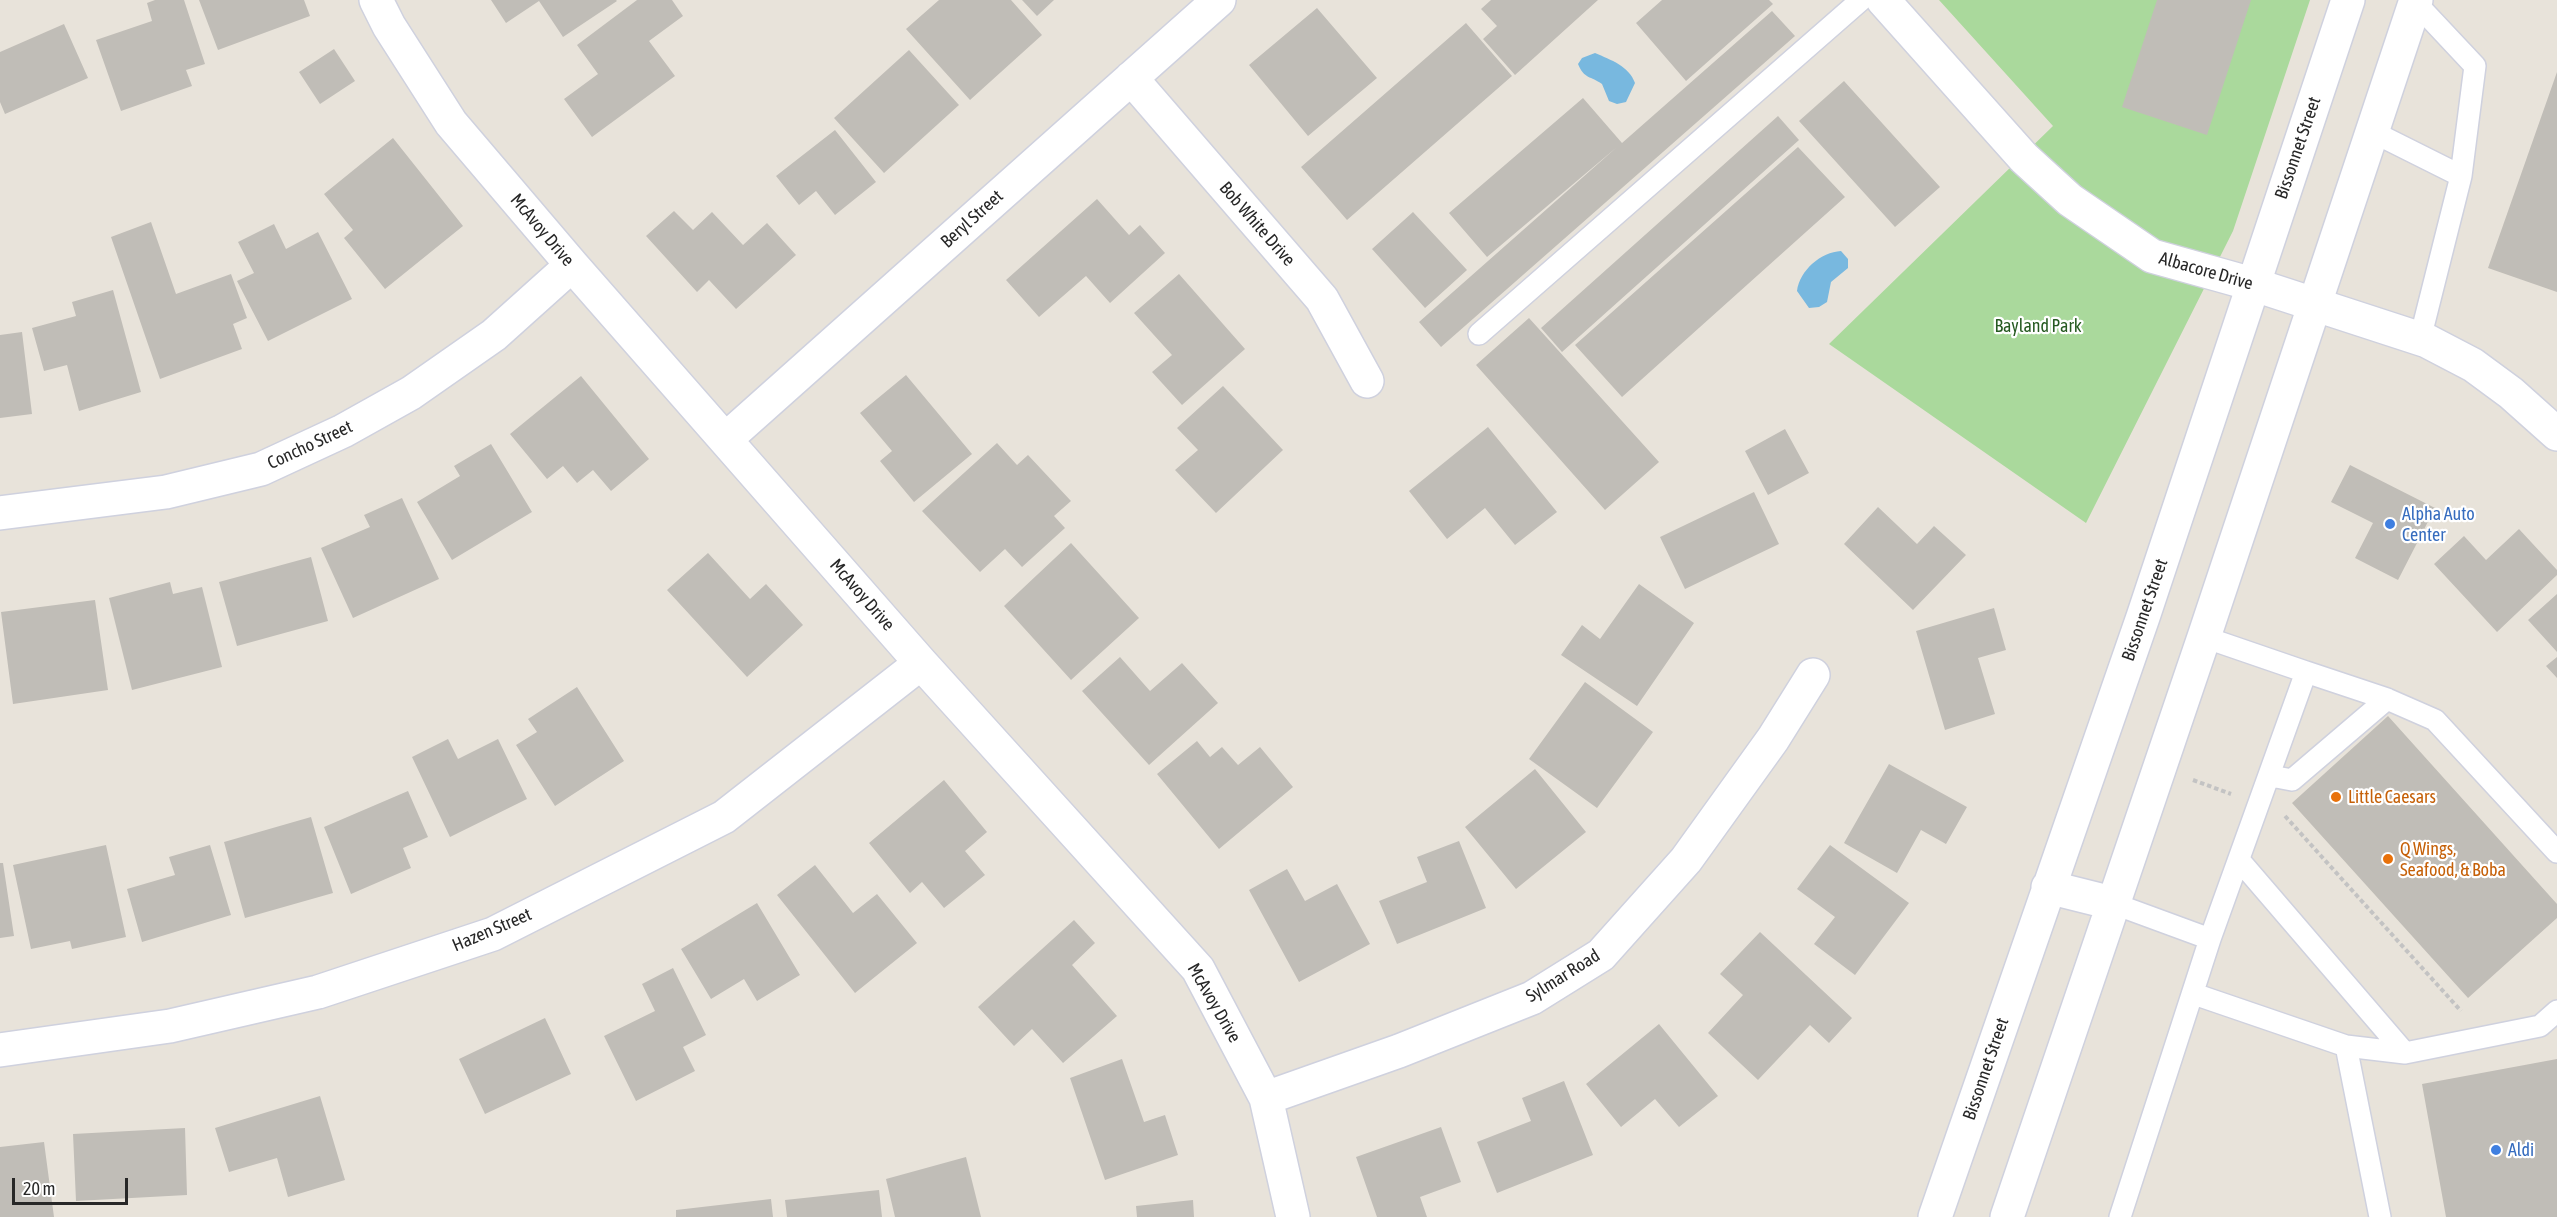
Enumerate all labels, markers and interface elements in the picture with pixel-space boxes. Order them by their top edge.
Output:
street label: Bissonnet Street [2270,94,2326,202]
street label: Bob White Drive [1215,177,1299,271]
street label: Beryl Street [936,185,1008,253]
street label: McAvoy Drive [505,189,579,271]
street label: Albacore Drive [2157,247,2255,295]
park label: Bayland Park [1994,315,2082,337]
street label: Concho Street [264,416,356,474]
place label: Alpha Auto Center [2402,503,2475,546]
marker: Alpha Auto Center [2383,517,2397,531]
street label: McAvoy Drive [825,555,899,635]
street label: Bissonnet Street [2117,556,2173,664]
place label: Little Caesars [2348,786,2436,808]
marker: Little Caesars [2329,790,2343,804]
place label: Q Wings, Seafood, & Boba [2400,838,2506,880]
marker: Q Wings, Seafood, & Boba [2381,852,2395,866]
street label: Hazen Street [449,904,535,956]
street label: Sylmar Road [1522,945,1604,1007]
street label: McAvoy Drive [1183,960,1245,1046]
street label: Bissonnet Street [1958,1015,2014,1123]
place label: Aldi [2508,1139,2534,1161]
marker: Aldi [2489,1143,2503,1157]
scale bar [15,1166,130,1204]
text: 20 m [23,1178,55,1199]

